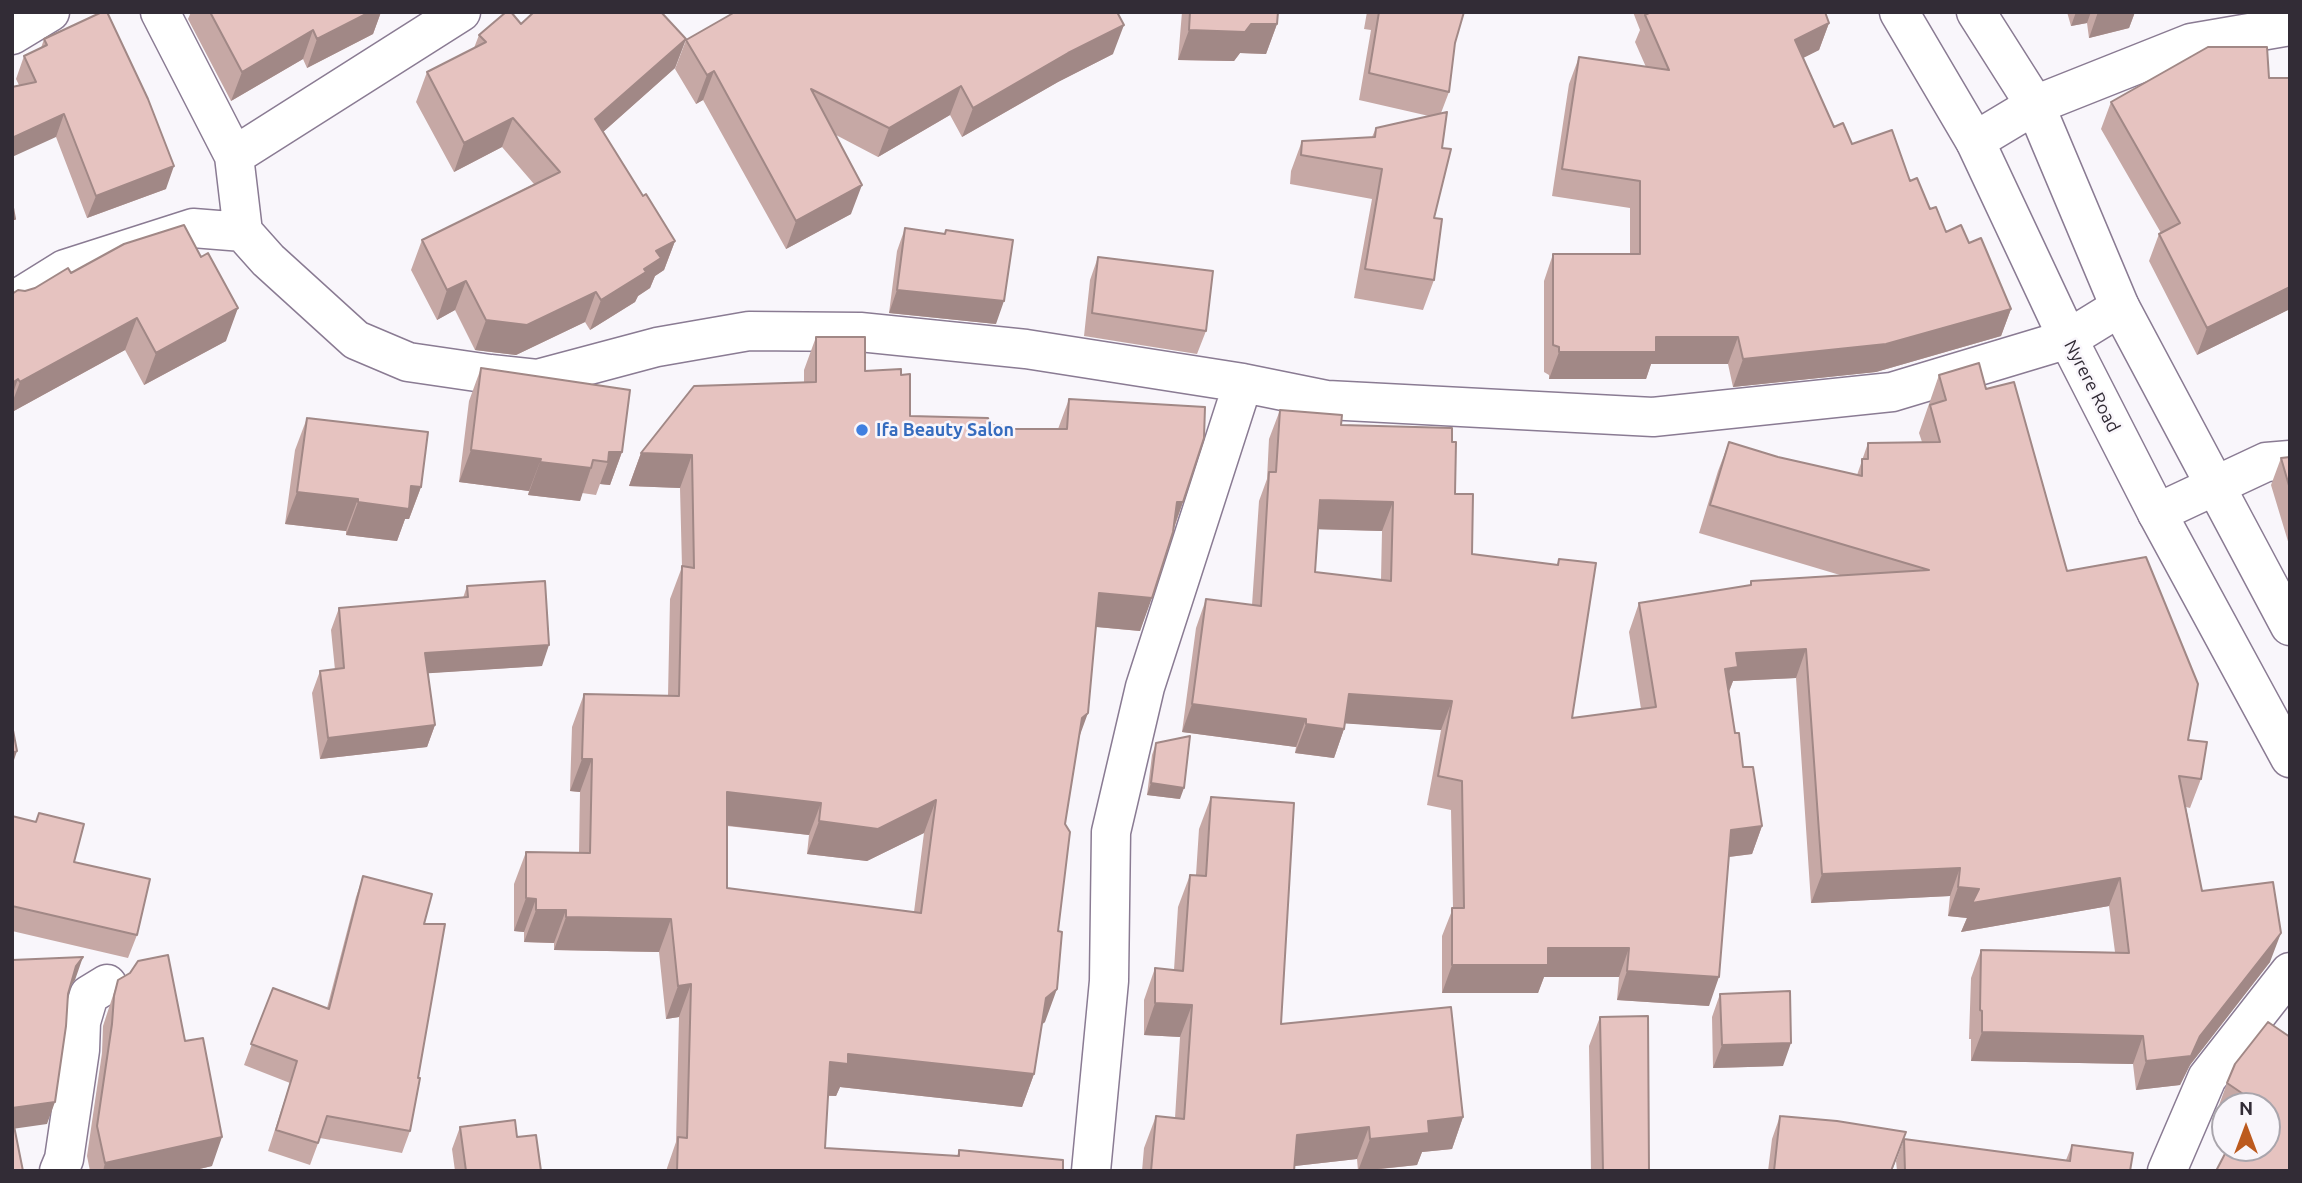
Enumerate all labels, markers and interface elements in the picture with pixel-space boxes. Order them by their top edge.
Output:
street label: Nyrere Road [2060,336,2124,436]
place label: Ifa Beauty Salon [876,419,1014,441]
marker: Ifa Beauty Salon [854,422,870,438]
north arrow [2211,1092,2281,1162]
text: N [2239,1097,2253,1119]

